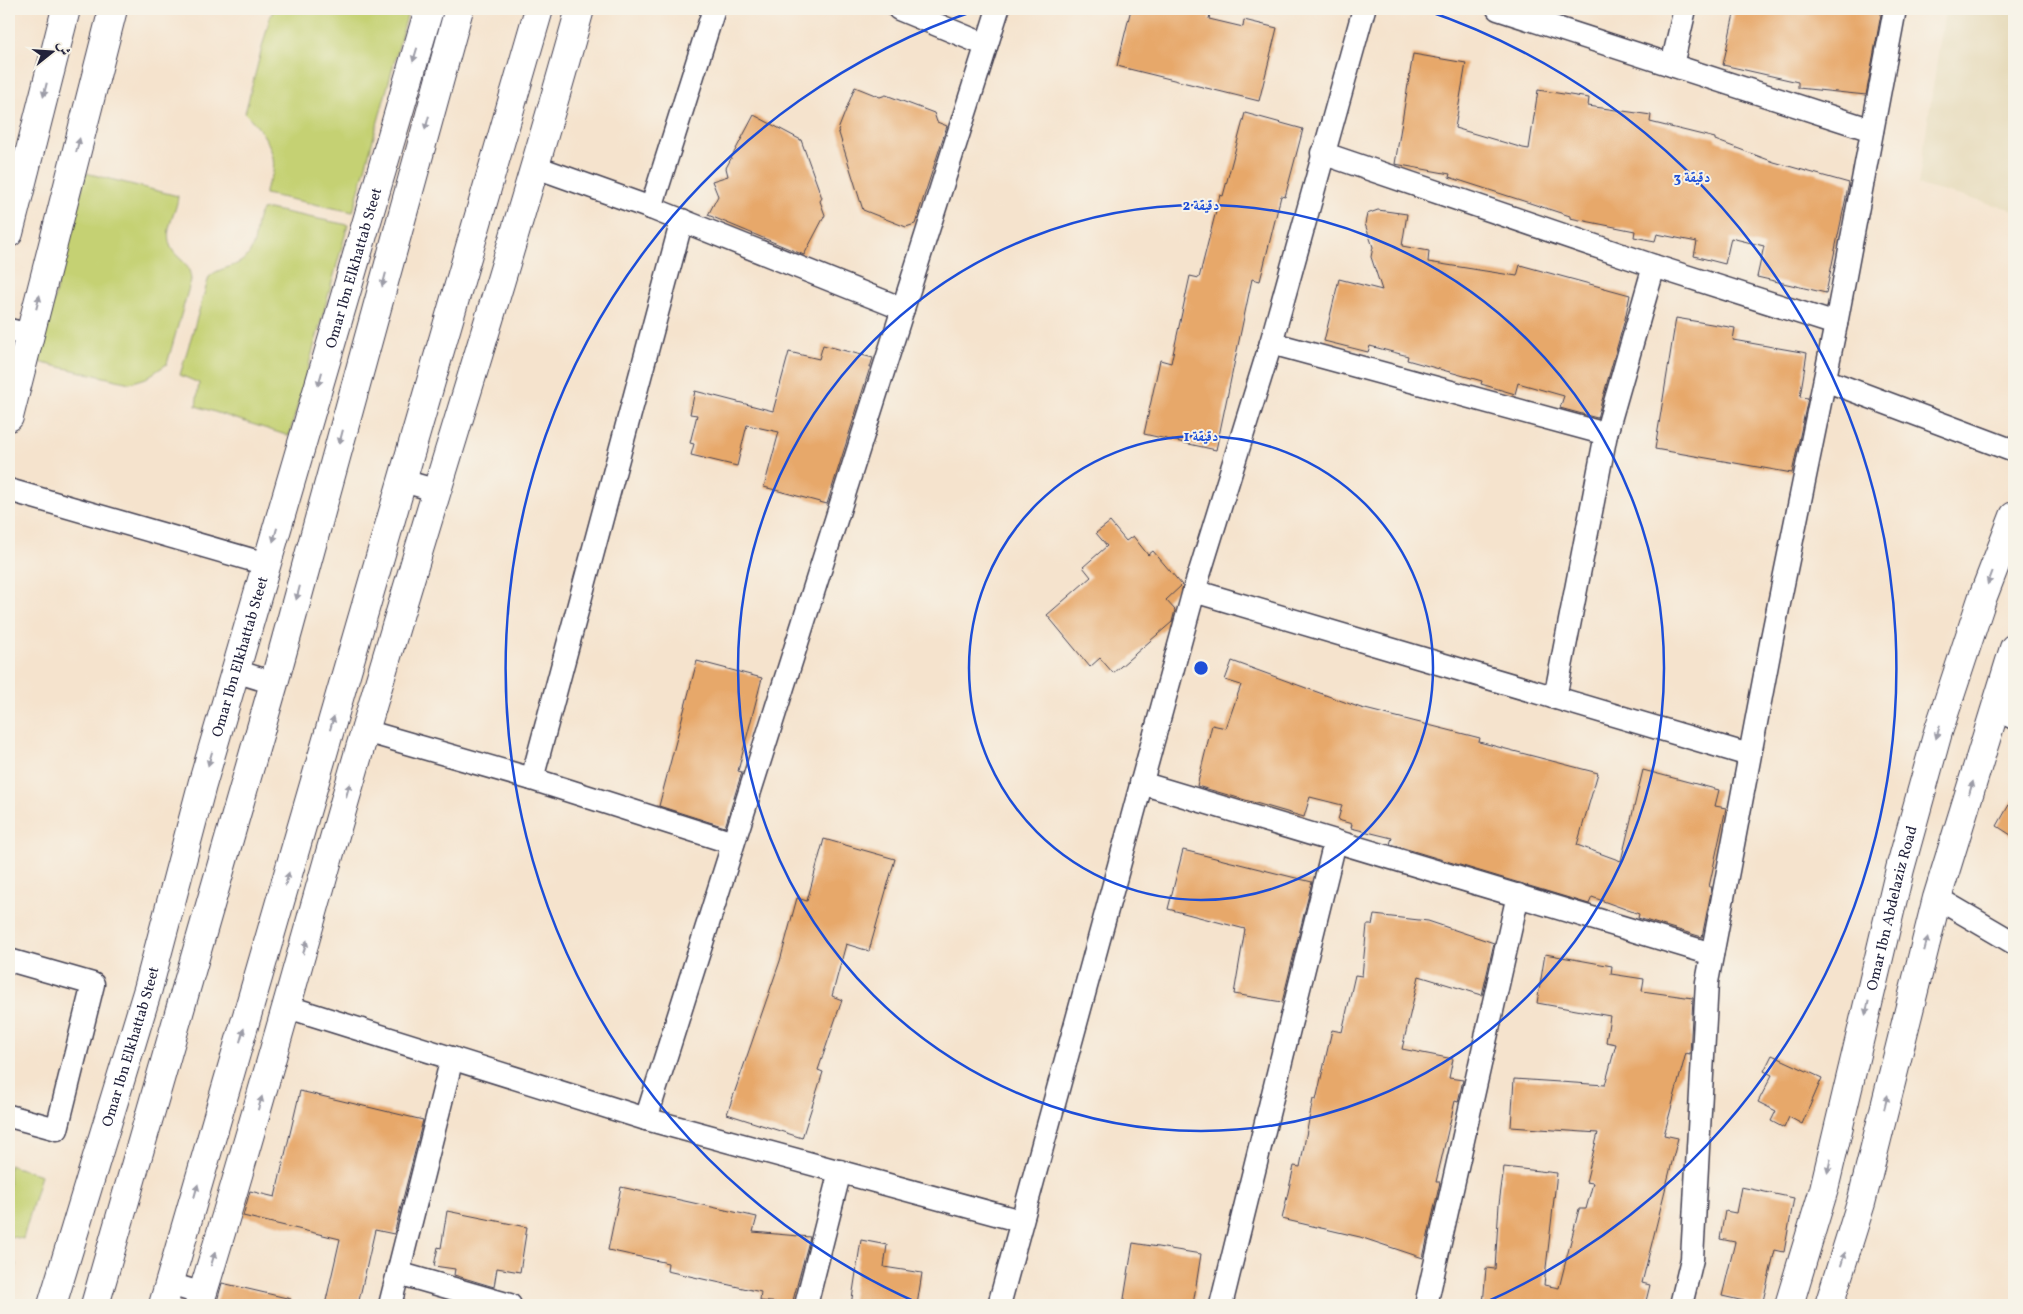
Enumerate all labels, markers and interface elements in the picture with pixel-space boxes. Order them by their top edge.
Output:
north arrow [28,28,78,78]
text: ش [52,39,74,58]
one-way arrow [410,48,418,63]
one-way arrow [41,82,49,97]
one-way arrow [423,116,431,131]
one-way arrow [74,137,82,152]
text: 3 دقيقة [1674,168,1710,189]
street label: Omar Ibn Elkhattab Steet [321,186,388,351]
text: 2 دقيقة [1182,196,1220,217]
one-way arrow [380,273,388,288]
one-way arrow [34,295,42,310]
one-way arrow [316,372,324,387]
text: 1 دقيقة [1183,427,1219,448]
one-way arrow [337,429,345,444]
one-way arrow [270,528,278,543]
one-way arrow [1986,571,1994,585]
street label: Omar Ibn Elkhattab Steet [208,574,274,740]
one-way arrow [294,586,302,601]
centre of rings [1192,659,1210,677]
one-way arrow [329,716,337,731]
one-way arrow [1934,724,1942,739]
one-way arrow [205,751,213,766]
one-way arrow [1967,781,1975,796]
one-way arrow [345,783,353,798]
street label: Omar Ibn Abdelaziz Road [1862,824,1923,993]
one-way arrow [283,872,291,887]
one-way arrow [1922,937,1930,952]
one-way arrow [301,939,309,954]
street label: Omar Ibn Elkhattab Steet [98,964,165,1130]
one-way arrow [1863,1000,1871,1015]
one-way arrow [238,1028,246,1043]
one-way arrow [1882,1094,1890,1109]
one-way arrow [256,1095,264,1110]
one-way arrow [1825,1158,1833,1173]
one-way arrow [193,1184,201,1199]
one-way arrow [210,1251,218,1266]
one-way arrow [1840,1251,1848,1266]

